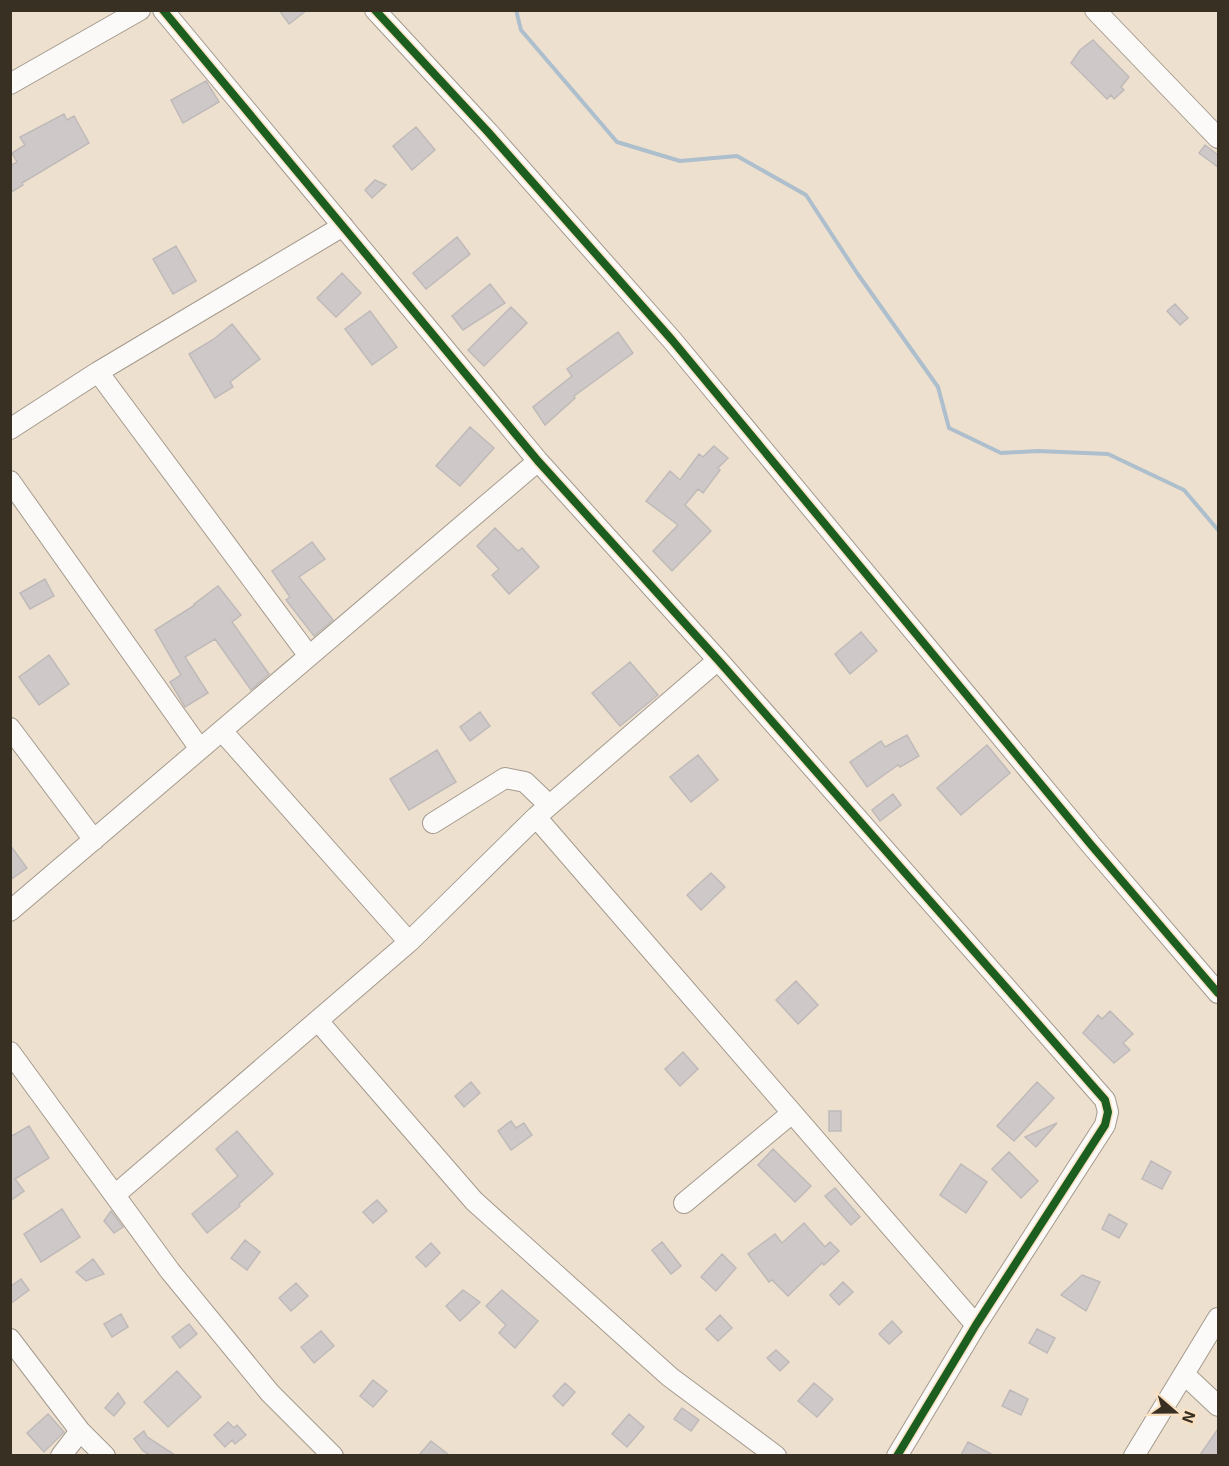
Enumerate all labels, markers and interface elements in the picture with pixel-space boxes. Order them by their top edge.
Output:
north arrow [1145,1382,1205,1442]
text: N [1179,1409,1200,1426]

